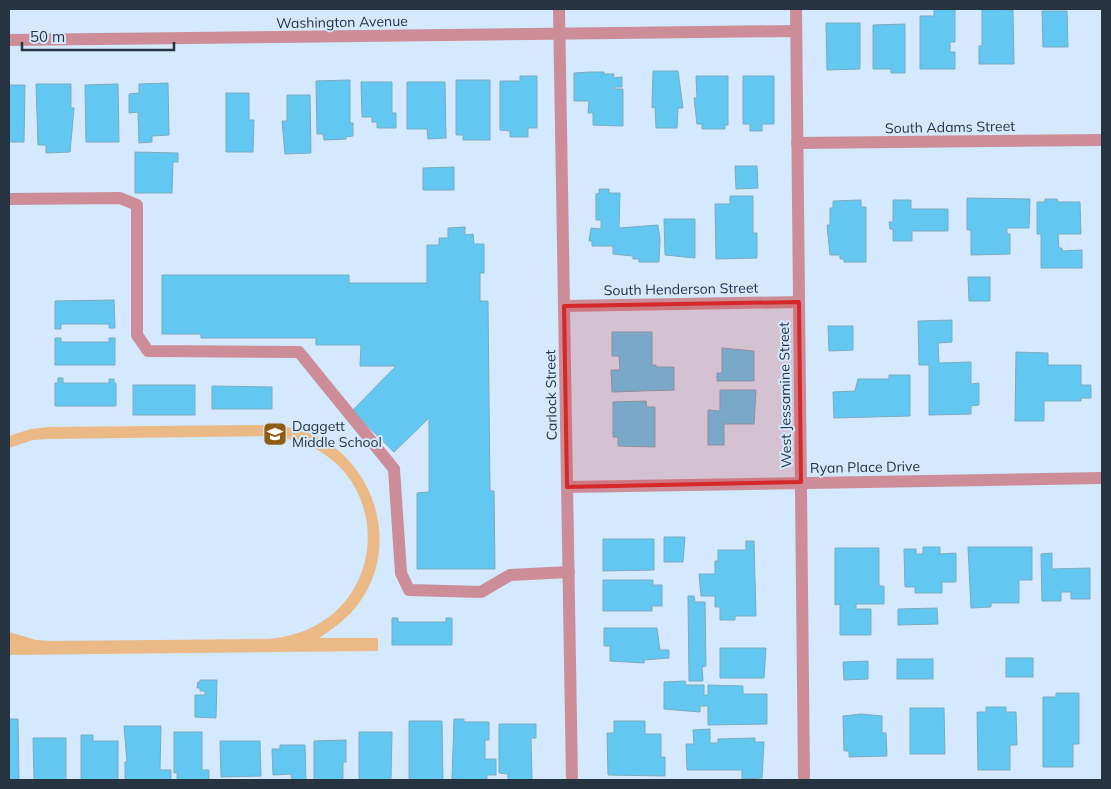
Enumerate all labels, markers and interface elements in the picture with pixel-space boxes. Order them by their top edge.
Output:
street label: Washington Avenue [276,12,408,32]
scale bar [22,20,175,52]
text: 50 m [30,27,65,46]
street label: South Adams Street [885,117,1015,137]
street label: South Henderson Street [604,279,759,299]
street label: West Jessamine Street [775,322,795,468]
street label: Carlock Street [541,349,561,440]
place label: Daggett Middle School [292,417,382,451]
school or university icon: Daggett Middle School [262,421,288,447]
street label: Ryan Place Drive [810,457,920,477]

